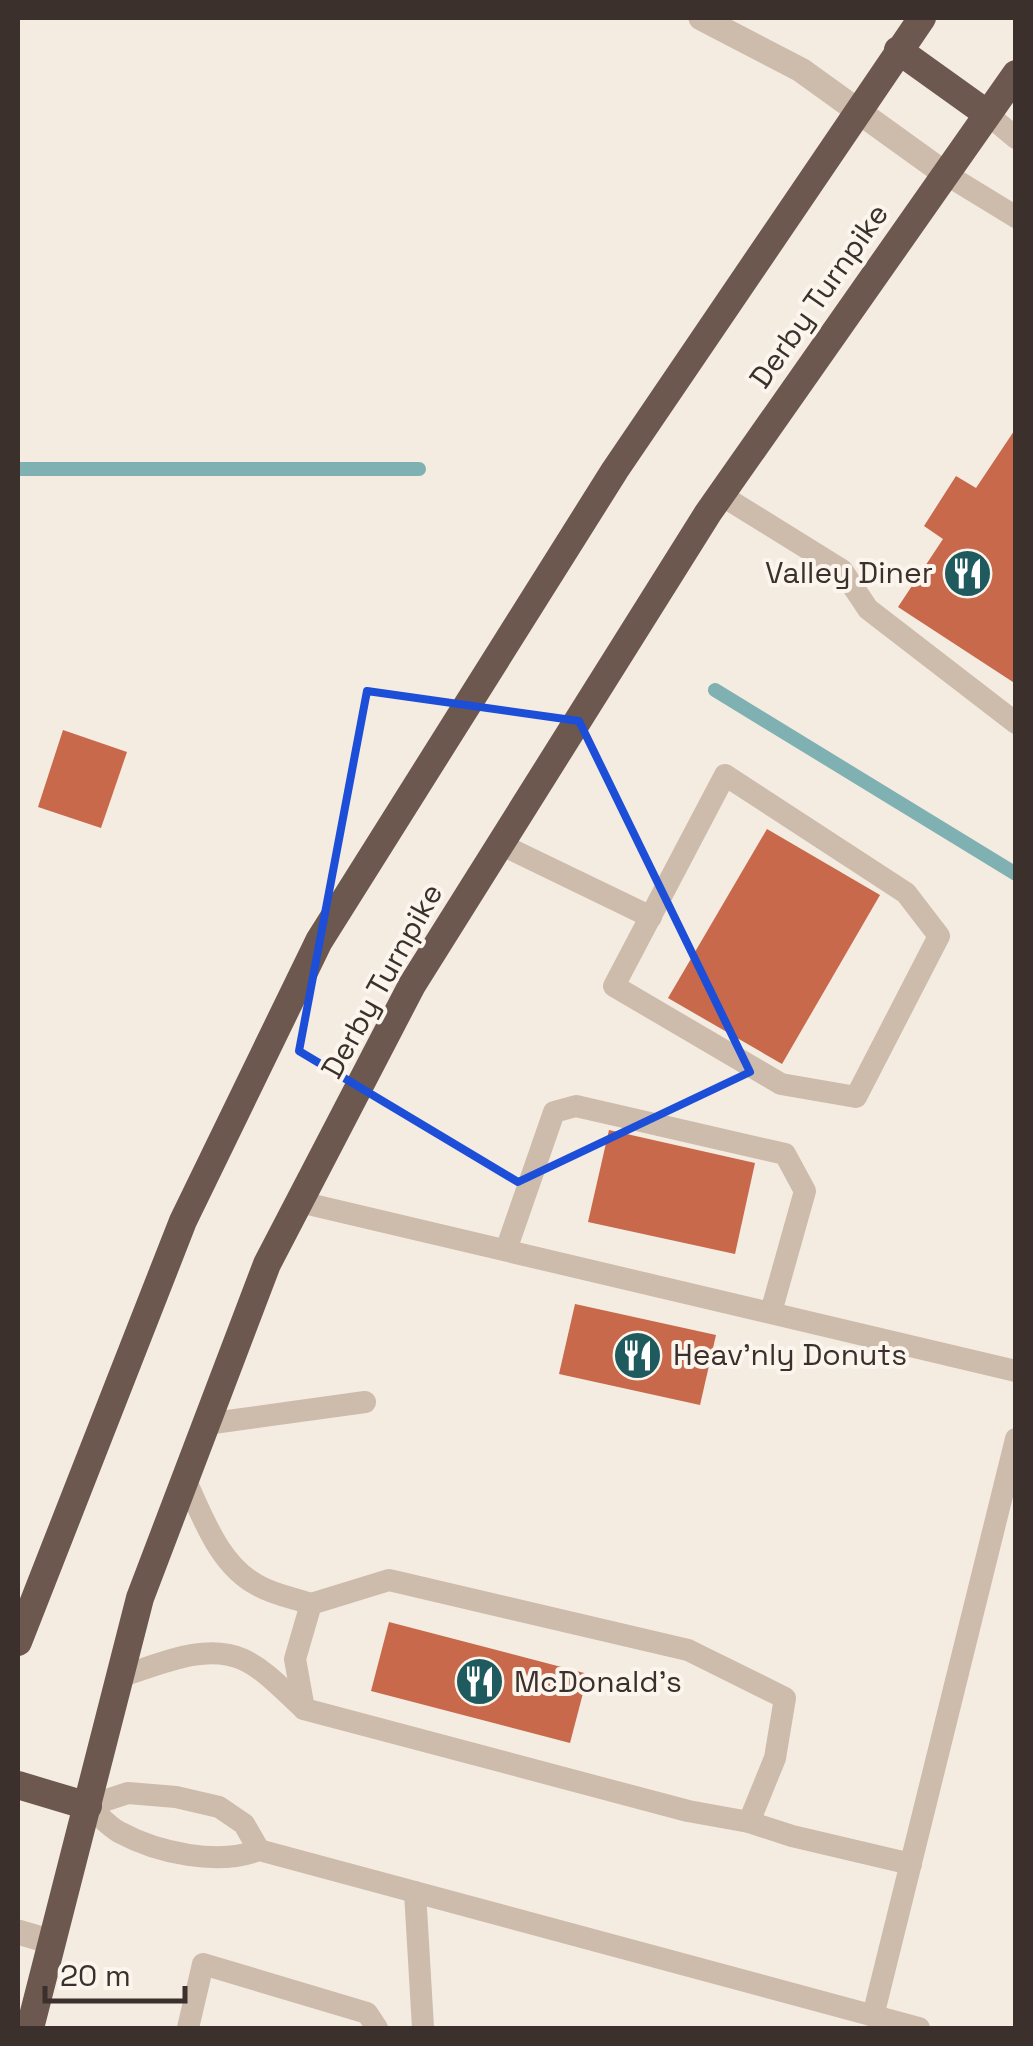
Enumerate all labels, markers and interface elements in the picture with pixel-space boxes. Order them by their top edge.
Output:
street label: Derby Turnpike [740,196,897,396]
restaurant icon: Valley Diner [942,547,994,599]
place label: Valley Diner [765,553,933,592]
street label: Derby Turnpike [312,877,451,1085]
restaurant icon: Heav'nly Donuts [612,1329,664,1381]
place label: Heav'nly Donuts [673,1335,907,1374]
restaurant icon: McDonald's [453,1656,505,1708]
place label: McDonald's [514,1662,682,1701]
scale bar [45,1941,185,2003]
text: 20 m [60,1956,131,1995]

